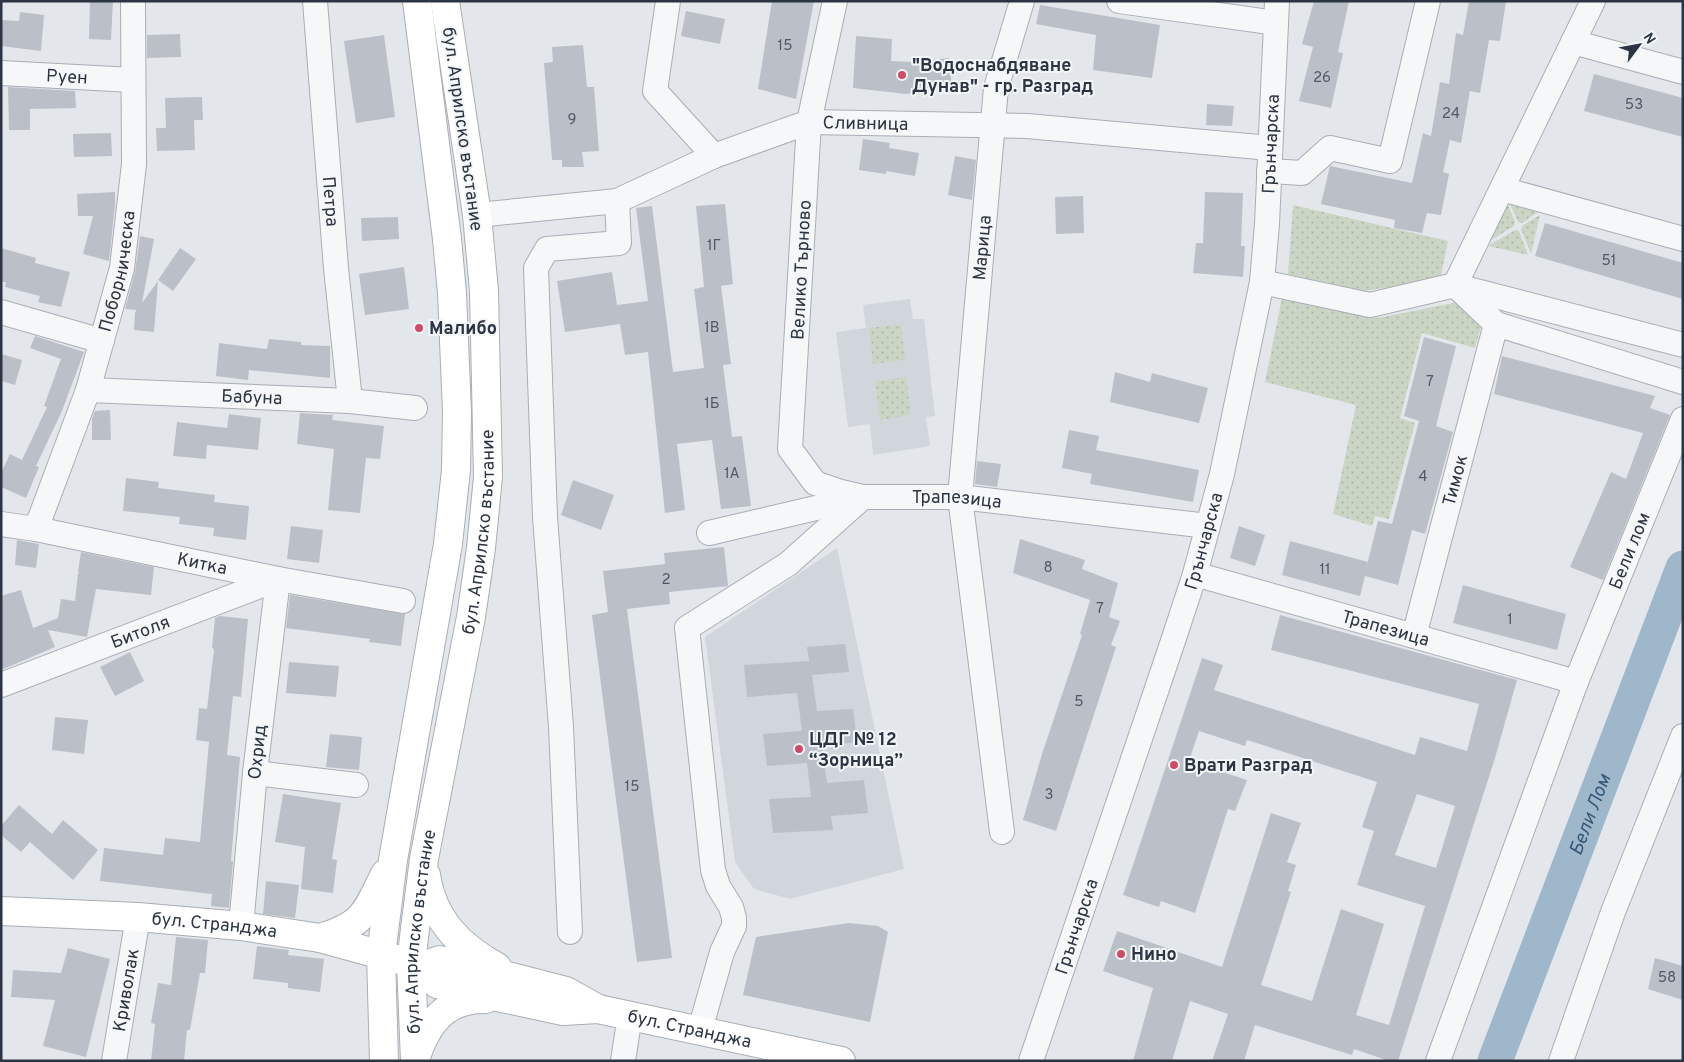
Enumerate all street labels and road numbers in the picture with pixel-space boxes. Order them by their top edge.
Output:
street label: бул. Априлско въстание [436,26,487,233]
street label: Руен [45,65,88,91]
street label: Грънчарска [1258,93,1286,194]
street label: Сливница [822,112,909,137]
street label: Петра [316,176,343,227]
street label: Велико Търново [787,199,818,341]
street label: Поборническа [95,209,142,335]
street label: Марица [969,214,998,281]
street label: Бабуна [221,386,283,411]
street label: бул. Априлско въстание [458,429,501,637]
street label: Тимок [1439,452,1474,509]
street label: Трапезица [912,487,1003,515]
street label: Грънчарска [1181,490,1229,593]
street label: Бели лом [1605,509,1657,593]
street label: Китка [175,548,229,581]
street label: Трапезица [1339,606,1432,653]
street label: Битоля [108,611,174,655]
street label: Охрид [244,723,273,781]
street label: бул. Априлско въстание [401,828,442,1034]
street label: Грънчарска [1051,876,1105,978]
street label: бул. Странджа [151,908,279,944]
street label: Криволак [109,947,146,1034]
street label: бул. Странджа [625,1006,753,1054]

